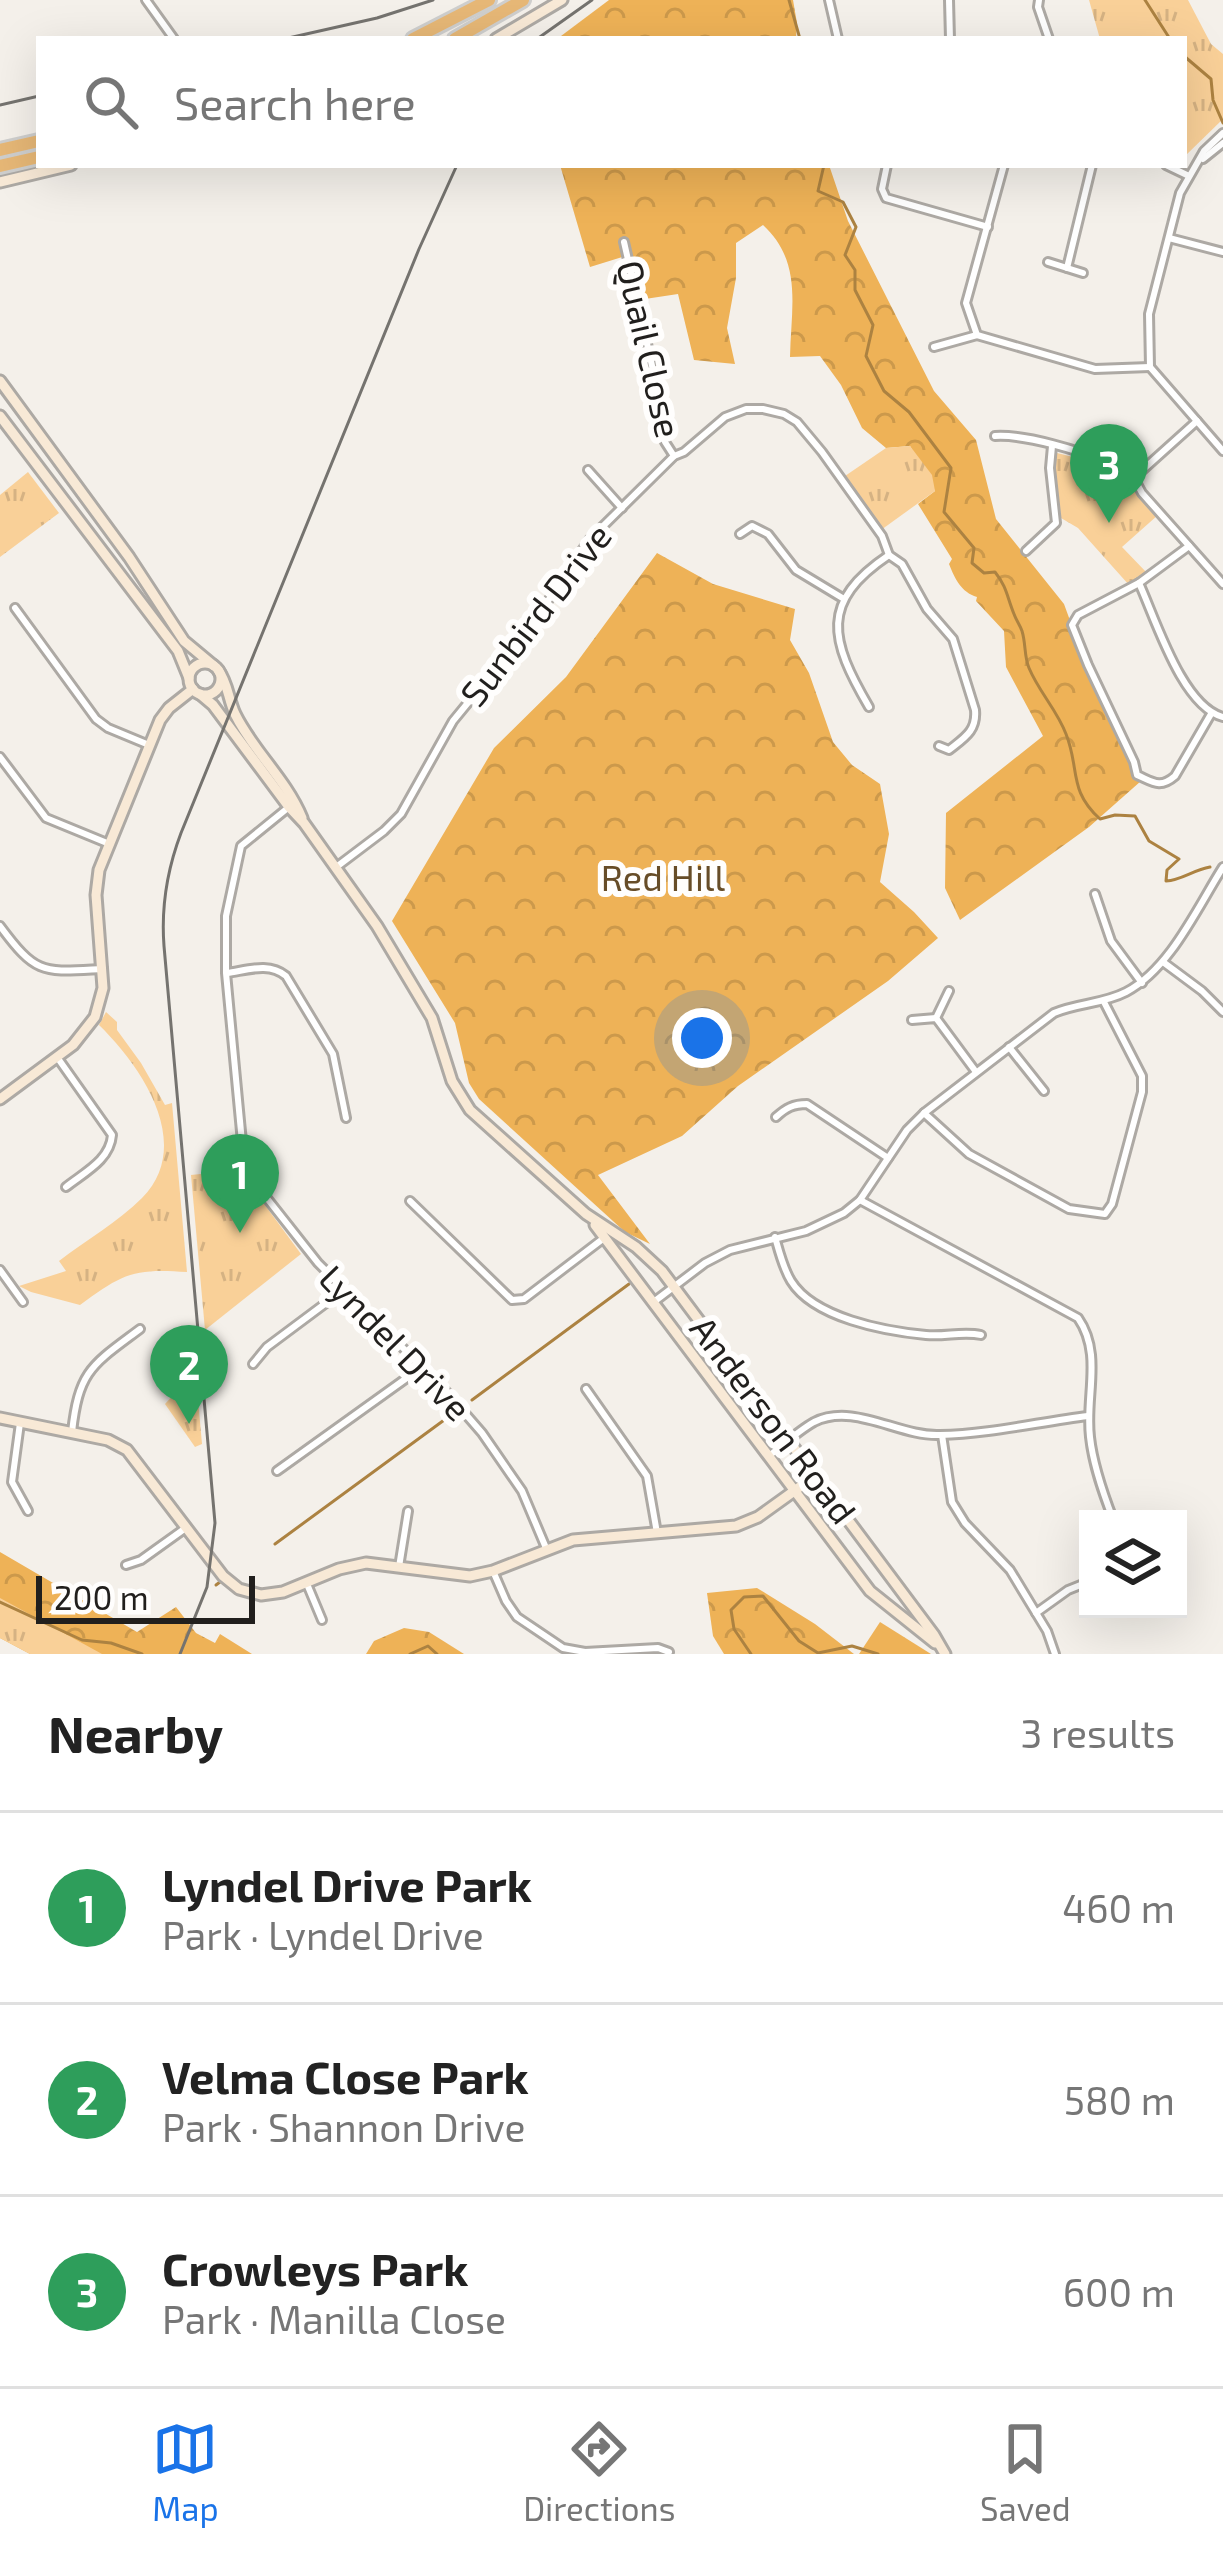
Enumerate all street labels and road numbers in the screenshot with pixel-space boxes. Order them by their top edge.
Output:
street label: Quail Close [609,256,692,441]
street label: Sunbird Drive [450,514,619,714]
street label: Lyndel Drive [311,1255,481,1429]
street label: Anderson Road [682,1307,866,1531]

